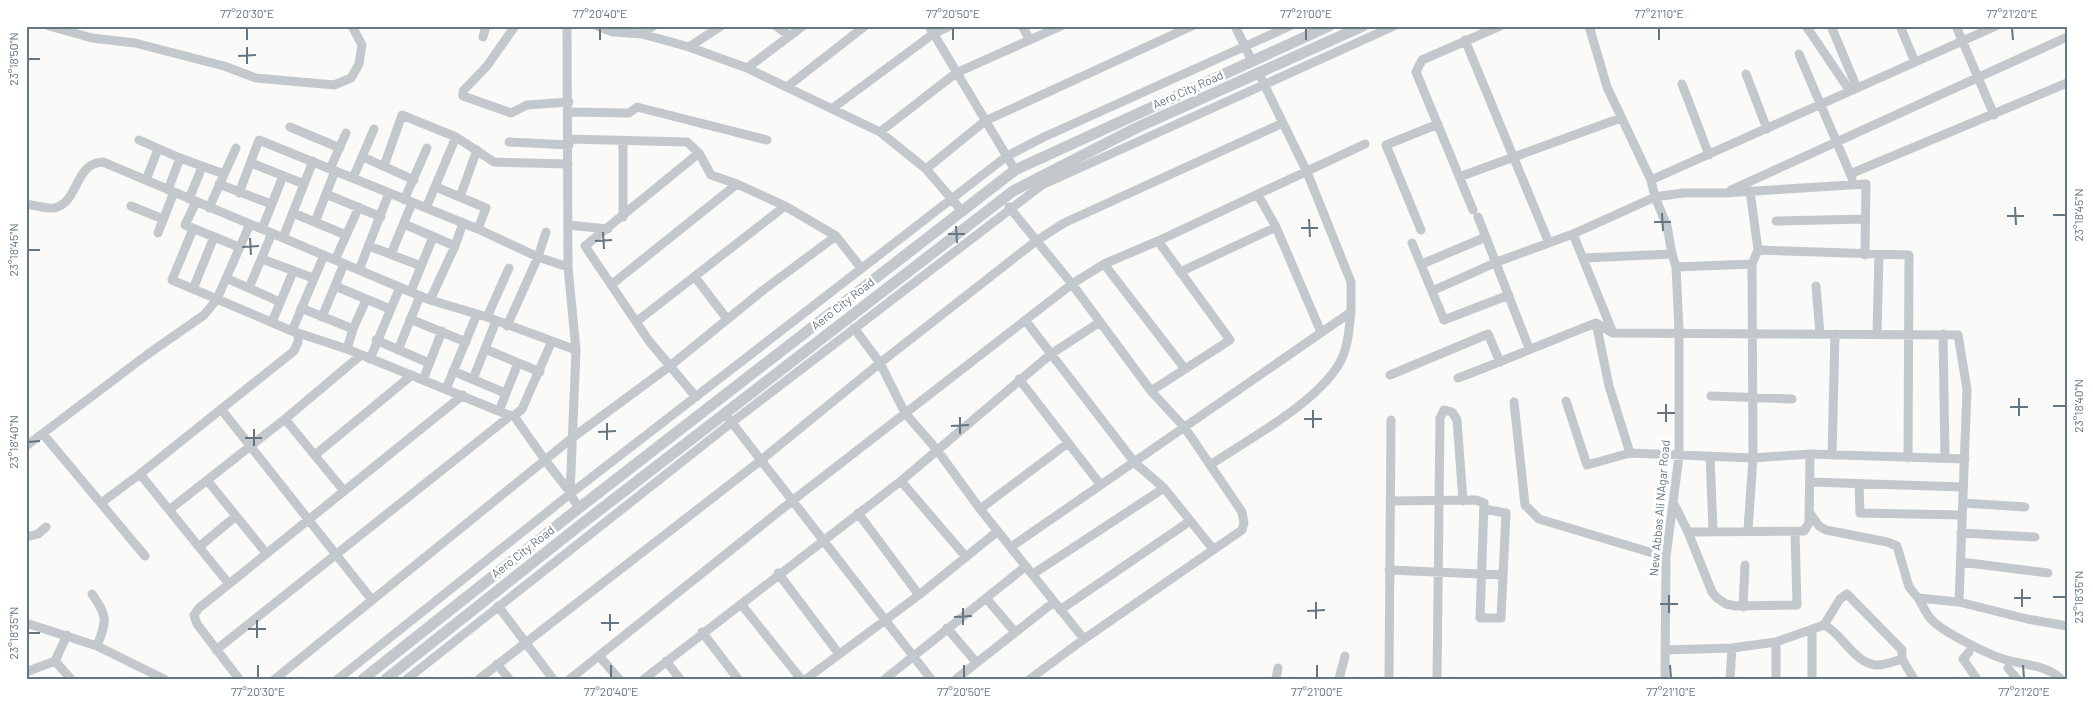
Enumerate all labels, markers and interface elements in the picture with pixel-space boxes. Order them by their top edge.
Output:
text: 77°20'30"E [220,6,274,20]
text: 77°20'40"E [573,6,627,20]
text: 77°20'50"E [926,6,980,20]
text: 77°21'00"E [1280,6,1332,20]
text: 77°21'10"E [1634,6,1684,20]
text: 77°21'20"E [1986,6,2038,20]
text: 23°18'50"N [6,32,20,86]
street label: Aero City Road [1150,67,1225,111]
text: 23°18'45"N [2071,188,2085,242]
text: 23°18'45"N [6,223,20,277]
street label: Aero City Road [808,274,877,332]
text: 23°18'40"N [2071,379,2085,433]
text: 23°18'40"N [6,415,20,469]
street label: New Abbas Ali NAgar Road [1646,439,1672,577]
street label: Aero City Road [488,522,557,580]
text: 23°18'35"N [2071,571,2085,623]
text: 23°18'35"N [6,607,20,659]
text: 77°20'30"E [231,684,285,698]
text: 77°20'40"E [584,684,638,698]
text: 77°20'50"E [937,684,991,698]
text: 77°21'00"E [1291,684,1343,698]
text: 77°21'10"E [1646,684,1696,698]
text: 77°21'20"E [1998,684,2050,698]

